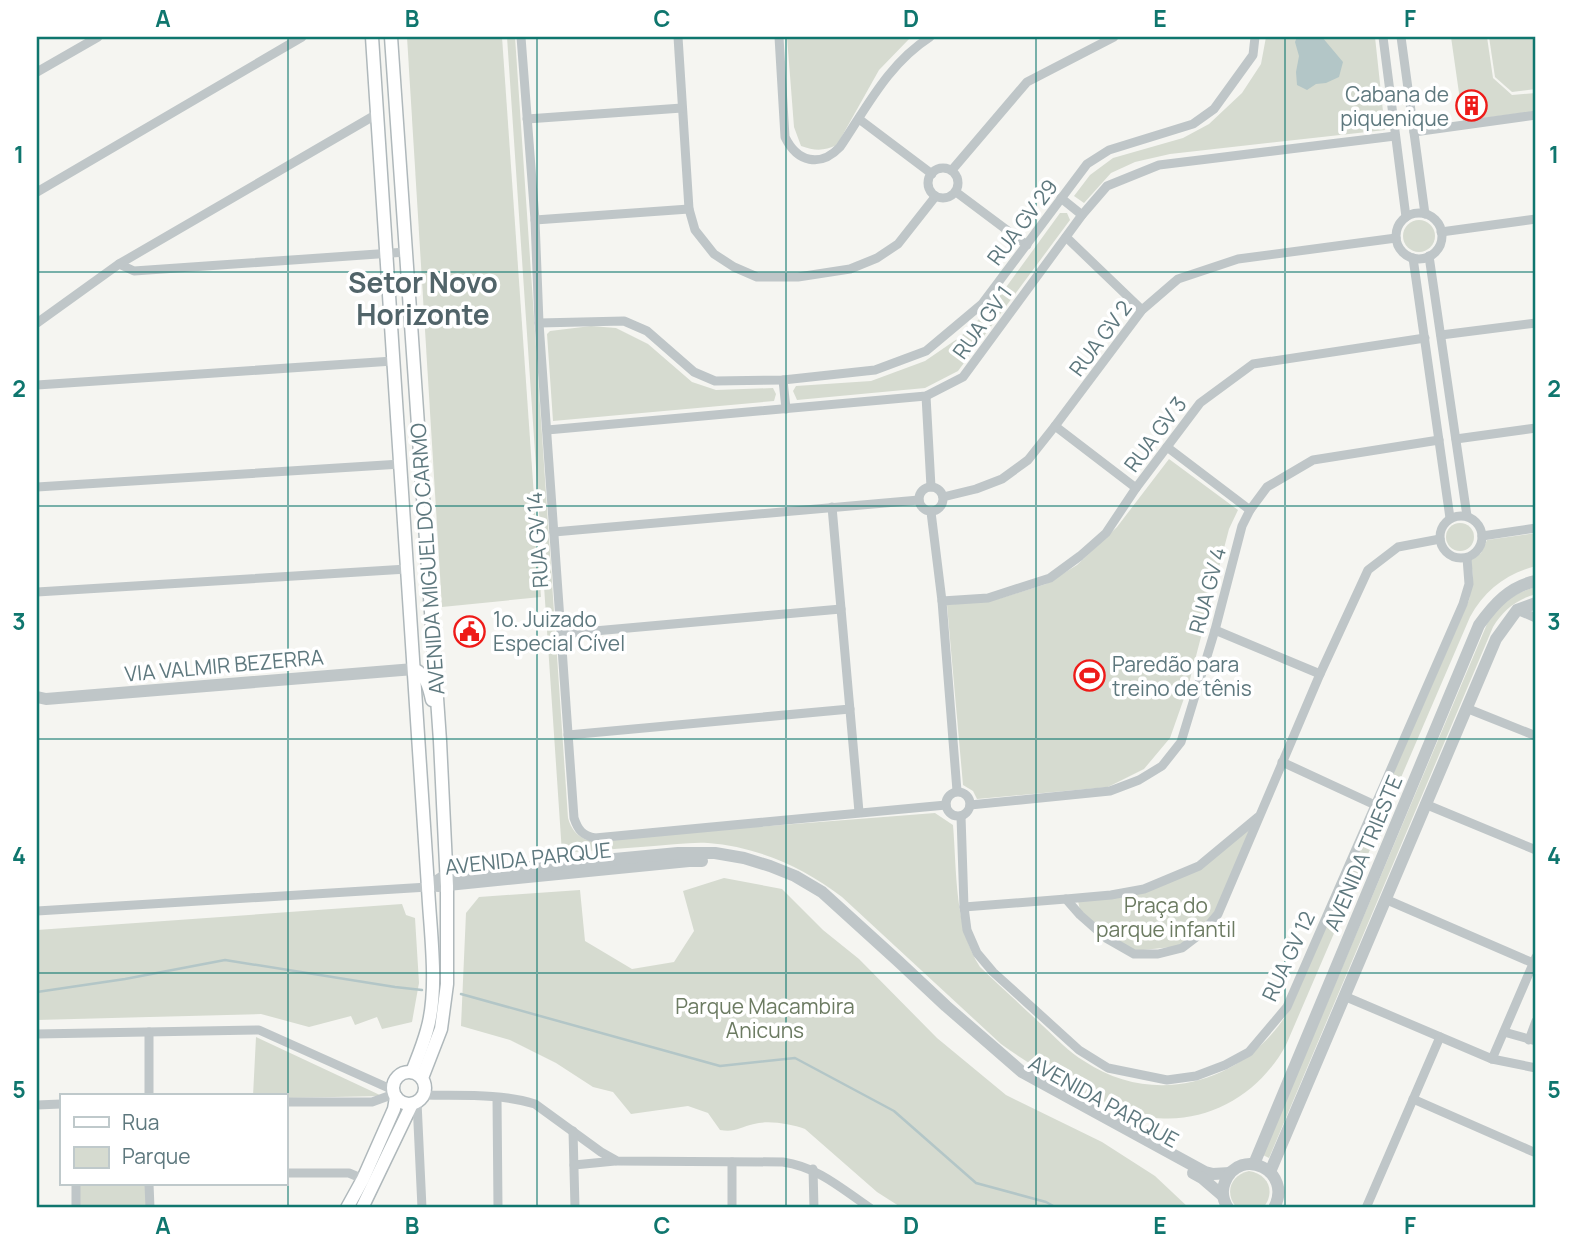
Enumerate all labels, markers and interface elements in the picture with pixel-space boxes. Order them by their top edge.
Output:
text: A [155,2,171,34]
text: B [405,2,419,34]
text: C [654,2,671,34]
text: D [903,2,919,34]
text: E [1153,2,1167,34]
text: F [1404,2,1416,34]
place label: Cabana de piquenique [1340,80,1449,132]
building icon: Cabana de piquenique [1455,89,1489,123]
text: 1 [14,138,24,170]
text: 1 [1549,138,1559,170]
street label: RUA GV 29 [980,173,1064,271]
district label: Setor Novo Horizonte [348,263,498,333]
street label: RUA GV 1 [946,280,1018,364]
street label: RUA GV 2 [1062,294,1138,382]
text: 2 [12,372,26,404]
text: 2 [1547,372,1561,404]
street label: RUA GV 3 [1117,391,1193,477]
street label: AVENIDA MIGUEL DO CARMO [404,422,450,696]
street label: RUA GV 14 [520,491,554,589]
street label: RUA GV 4 [1182,544,1232,636]
text: 3 [12,605,26,637]
place label: 1o. Juizado Especial Cível [493,605,625,657]
text: 3 [1547,605,1561,637]
public building icon: 1o. Juizado Especial Cível [453,614,487,648]
street label: VIA VALMIR BEZERRA [123,642,325,688]
place label: Paredão para treino de tênis [1112,650,1252,702]
sports icon: Paredão para treino de tênis [1072,659,1106,693]
street label: AVENIDA TRIESTE [1318,771,1408,935]
street label: AVENIDA PARQUE [443,835,613,881]
text: 4 [12,839,26,871]
text: 4 [1547,839,1561,871]
park label: Praça do parque infantil [1096,891,1236,943]
street label: RUA GV 12 [1255,907,1321,1005]
park label: Parque Macambira Anicuns [675,992,855,1044]
street label: AVENIDA PARQUE [1024,1048,1184,1154]
text: 5 [12,1073,26,1105]
text: 5 [1547,1073,1561,1105]
legend [60,1094,287,1186]
text: Rua [122,1108,159,1136]
text: Parque [122,1142,191,1170]
text: A [155,1209,171,1241]
text: B [405,1209,419,1241]
text: C [654,1209,671,1241]
text: D [903,1209,919,1241]
text: E [1153,1209,1167,1241]
text: F [1404,1209,1416,1241]

